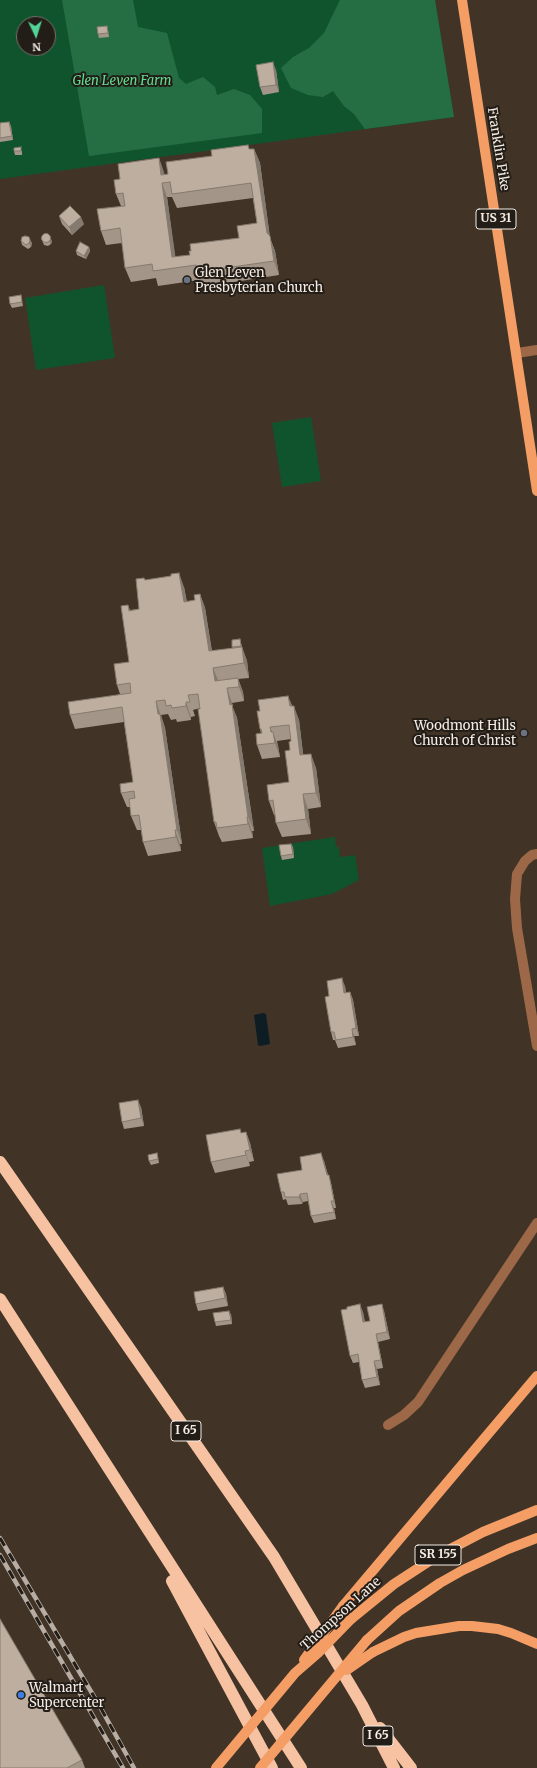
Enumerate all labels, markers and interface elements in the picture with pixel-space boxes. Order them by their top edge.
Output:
north arrow [16,16,56,56]
text: N [32,40,42,54]
park label: Glen Leven Farm [72,73,172,89]
street label: Franklin Pike [484,106,512,192]
road number: US 31 [476,209,516,229]
place label: Glen Leven Presbyterian Church [195,265,323,296]
marker: Glen Leven Presbyterian Church [182,275,192,285]
place label: Woodmont Hills Church of Christ [414,718,516,749]
marker: Woodmont Hills Church of Christ [519,728,529,738]
road number: I 65 [171,1421,201,1441]
road number: SR 155 [415,1545,461,1565]
street label: Thompson Lane [298,1574,384,1654]
place label: Walmart Supercenter [29,1680,104,1711]
marker: Walmart Supercenter [16,1690,26,1700]
road number: I 65 [363,1726,393,1746]

